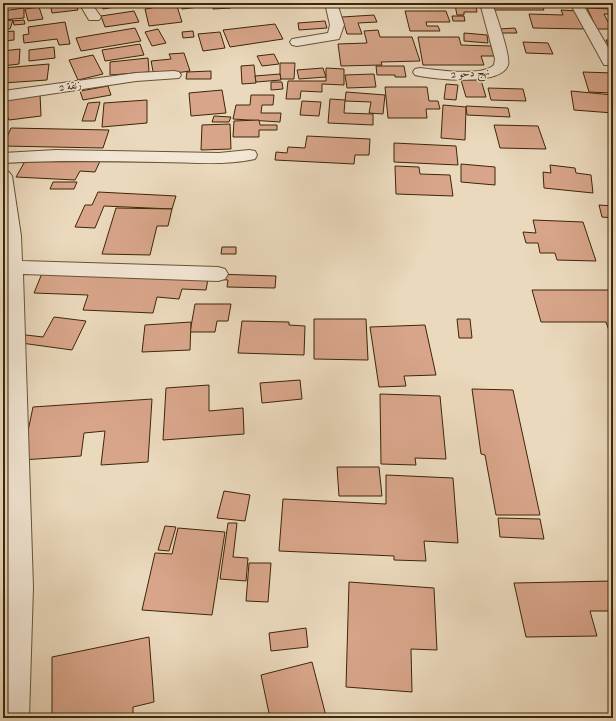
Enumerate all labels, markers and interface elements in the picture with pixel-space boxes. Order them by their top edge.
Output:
street label: نهج دحو 2 [450,65,490,85]
street label: زنقة 2 [58,78,82,94]

